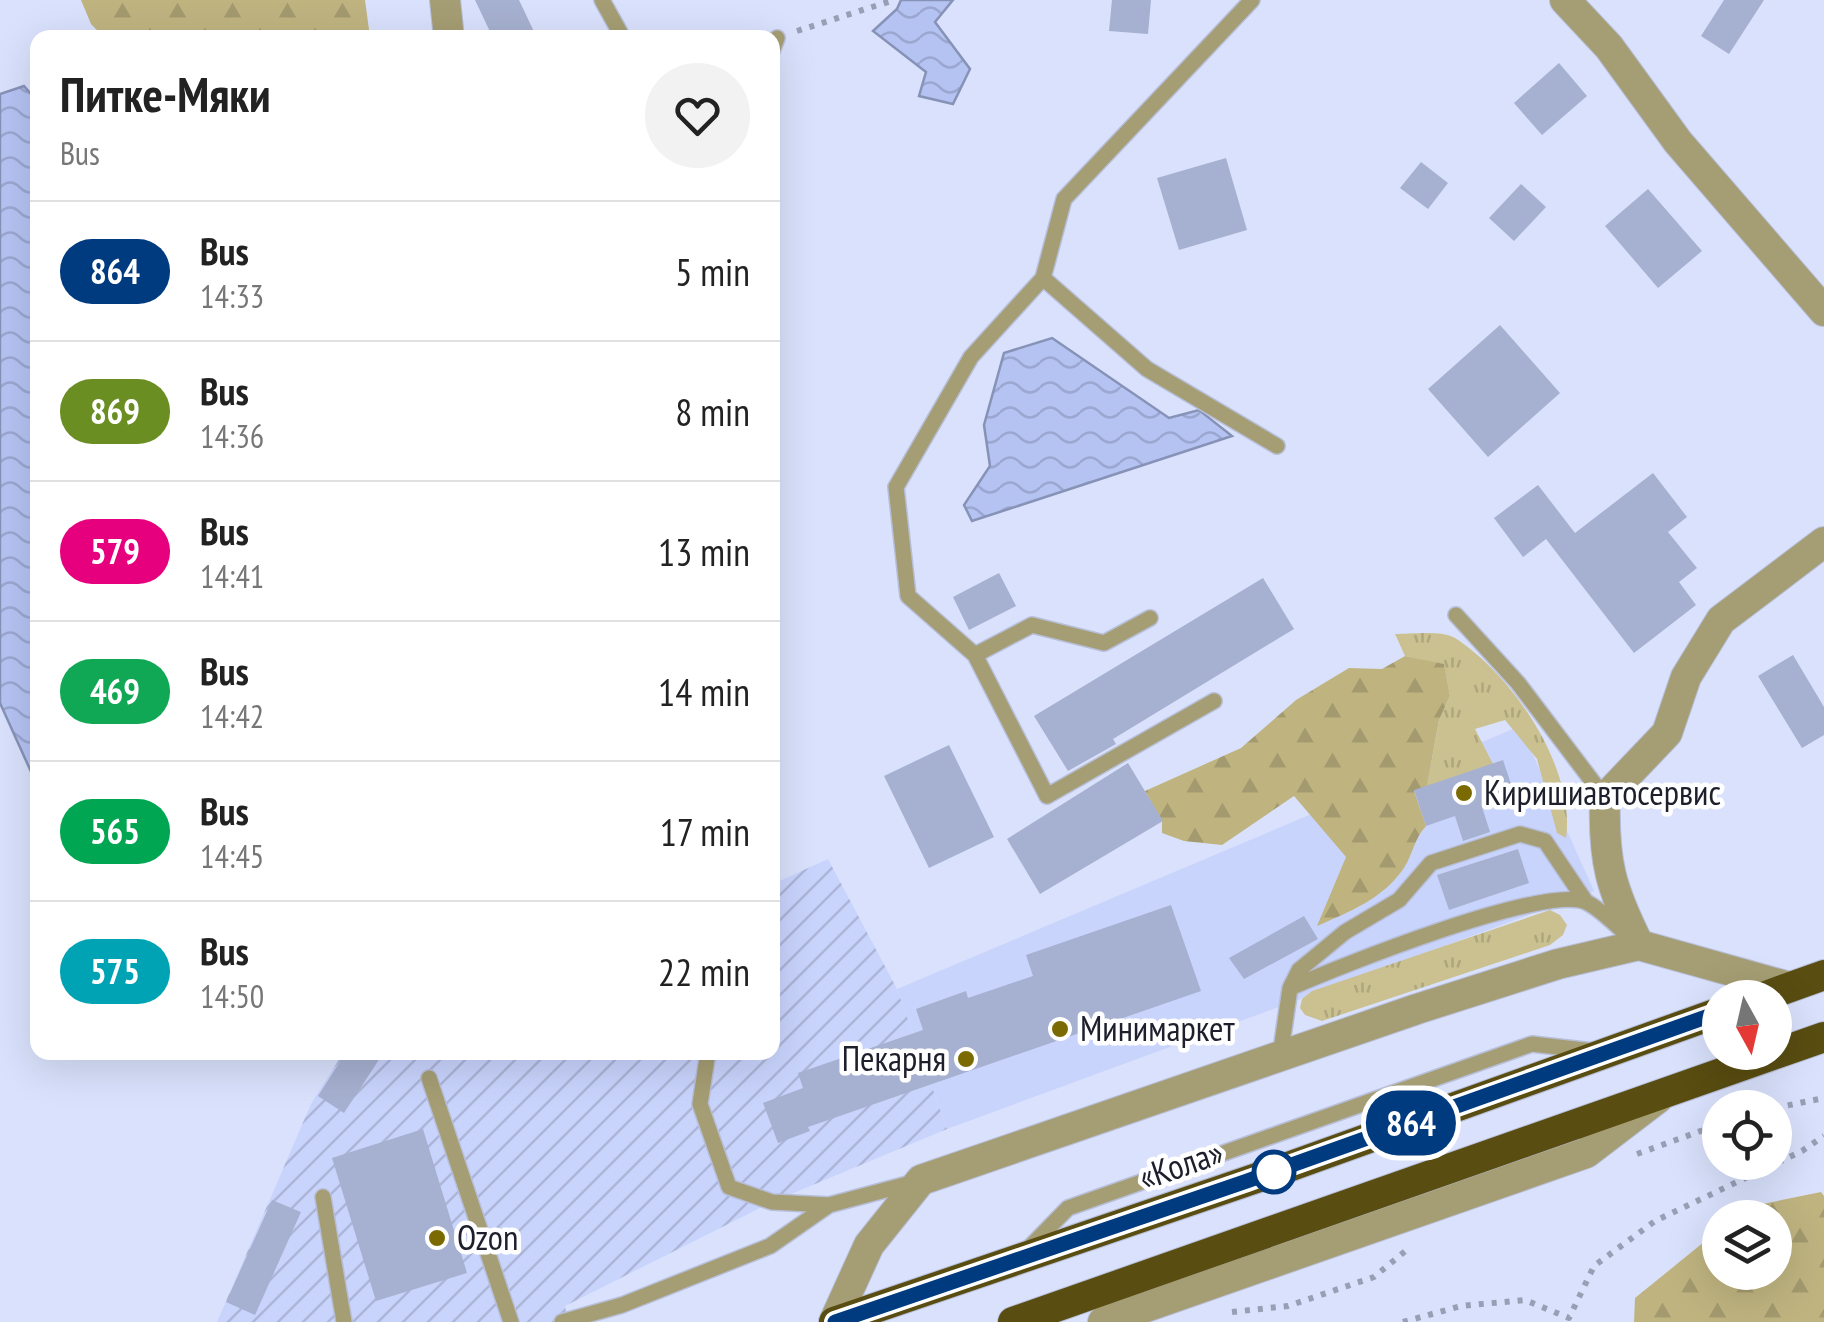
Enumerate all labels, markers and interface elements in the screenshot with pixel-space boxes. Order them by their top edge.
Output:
text: Питке-Мяки [60,63,271,125]
button: heart [645,63,750,168]
text: Bus [60,132,100,174]
text: Bus [200,226,249,275]
text: 5 min [675,247,750,296]
text: 864 [90,248,140,294]
text: 14:33 [200,275,264,317]
text: Bus [200,366,249,415]
text: 8 min [675,387,750,436]
text: 869 [90,388,140,434]
text: 14:36 [200,415,264,457]
text: Bus [200,506,249,555]
text: 13 min [658,527,750,576]
text: 579 [90,528,140,574]
text: 14:41 [200,555,264,597]
text: Bus [200,646,249,695]
text: 14 min [658,667,750,716]
text: 469 [90,668,140,714]
text: 14:42 [200,695,264,737]
place label: Киришиавтосервис [1484,769,1721,815]
marker: Киришиавтосервис [1453,782,1475,804]
text: Bus [200,786,249,835]
text: 17 min [660,807,750,856]
text: 565 [90,808,140,854]
text: 14:45 [200,835,264,877]
text: Bus [200,926,249,975]
text: 22 min [658,947,750,996]
text: 575 [90,948,140,994]
text: 14:50 [200,975,264,1017]
north arrow [1702,980,1792,1070]
map controls [1702,980,1792,1290]
place label: Минимаркет [1080,1005,1235,1051]
marker: Минимаркет [1049,1018,1071,1040]
place label: Пекарня [842,1035,946,1081]
marker: Пекарня [955,1048,977,1070]
line badge: 864 [1354,1090,1468,1156]
button: locate [1702,1090,1792,1180]
text: 864 [1386,1100,1436,1146]
street label: «Кола» [1133,1128,1229,1200]
unlabelled marker [1253,1151,1295,1193]
button: layers [1702,1200,1792,1290]
place label: Ozon [457,1214,518,1260]
marker: Ozon [426,1227,448,1249]

